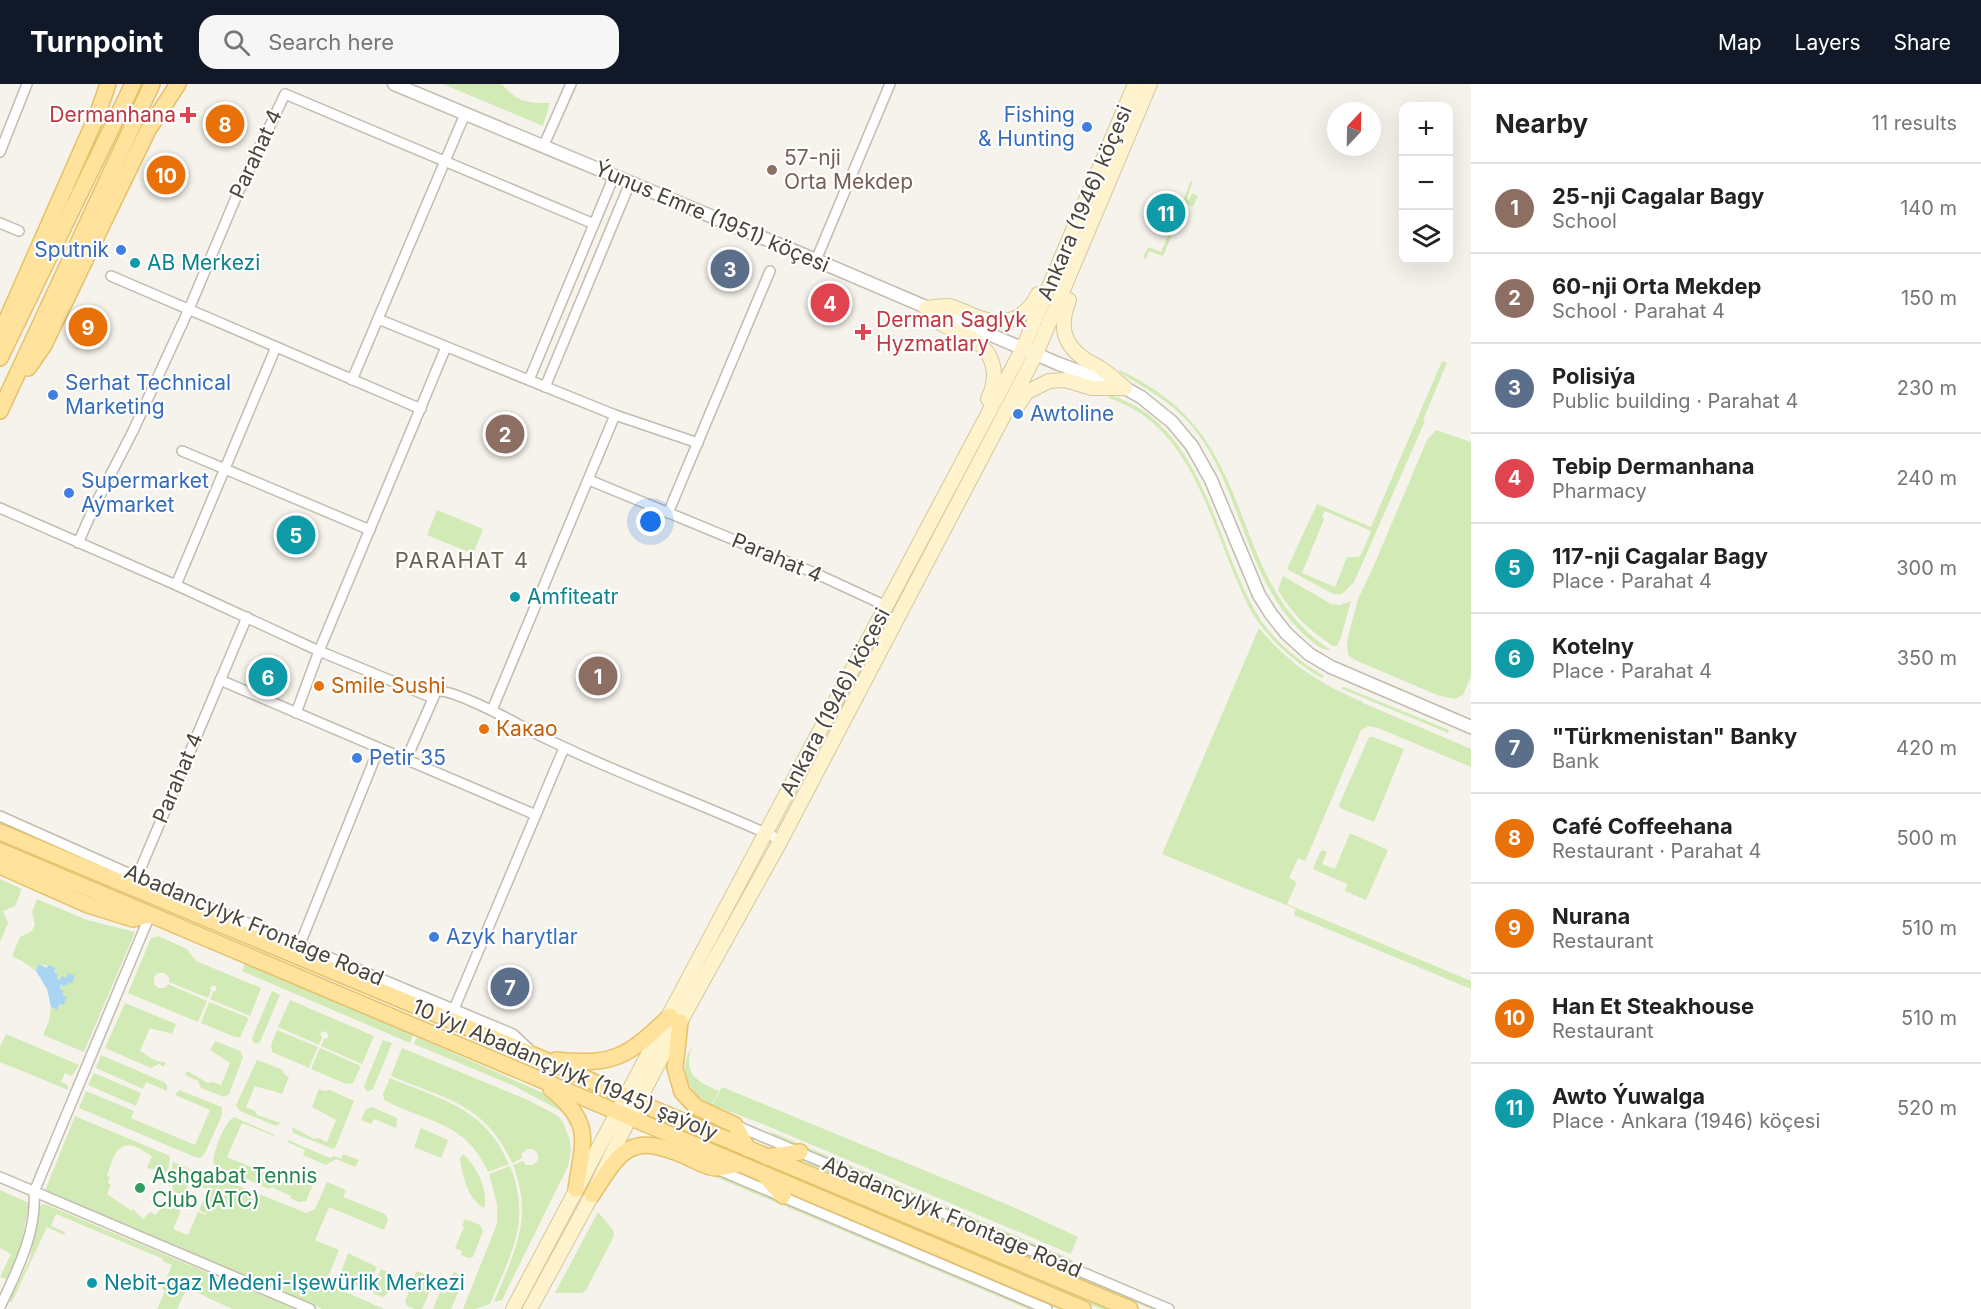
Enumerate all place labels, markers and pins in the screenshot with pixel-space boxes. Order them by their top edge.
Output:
place label: Dermanhana [49,102,176,127]
pin: 8 [206,102,244,147]
place label: Fishing & Hunting [978,102,1075,151]
marker: Dermanhana [181,108,195,122]
marker: Fishing & Hunting [1080,120,1094,134]
place label: 57-nji Orta Mekdep [784,145,913,194]
pin: 10 [146,152,186,197]
marker: 57-nji Orta Mekdep [765,163,779,177]
pin: 11 [1146,190,1186,236]
place label: Sputnik [34,237,109,262]
marker: Sputnik [114,243,128,257]
pin: 3 [710,246,750,291]
place label: AB Merkezi [147,250,260,275]
marker: AB Merkezi [128,256,142,270]
pin: 4 [810,280,850,326]
pin: 9 [68,304,107,350]
place label: Derman Saglyk Hyzmatlary [876,307,1027,356]
marker: Derman Saglyk Hyzmatlary [854,323,872,341]
place label: Serhat Technical Marketing [65,370,231,419]
marker: Serhat Technical Marketing [46,388,60,402]
place label: Awtoline [1030,401,1114,426]
marker: Awtoline [1011,407,1025,421]
pin: 2 [486,412,524,456]
place label: Supermarket Aýmarket [81,468,209,517]
marker: Supermarket Aýmarket [62,486,76,500]
pin: 5 [276,512,316,558]
place label: Amfiteatr [527,584,619,609]
marker: Amfiteatr [508,590,522,604]
pin: 6 [248,654,288,700]
pin: 1 [578,654,618,698]
place label: Smile Sushi [331,673,446,698]
marker: Smile Sushi [312,679,326,693]
place label: Какао [496,716,558,741]
marker: Какао [477,722,491,736]
place label: Petir 35 [369,745,446,770]
marker: Petir 35 [350,751,364,765]
place label: Azyk harytlar [446,924,578,949]
marker: Azyk harytlar [427,930,441,944]
pin: 7 [490,964,530,1010]
place label: Ashgabat Tennis Club (ATC) [152,1163,317,1212]
marker: Ashgabat Tennis Club (ATC) [133,1181,147,1195]
place label: Nebit-gaz Medeni-Işewürlik Merkezi [104,1270,465,1295]
marker: Nebit-gaz Medeni-Işewürlik Merkezi [85,1276,99,1290]

